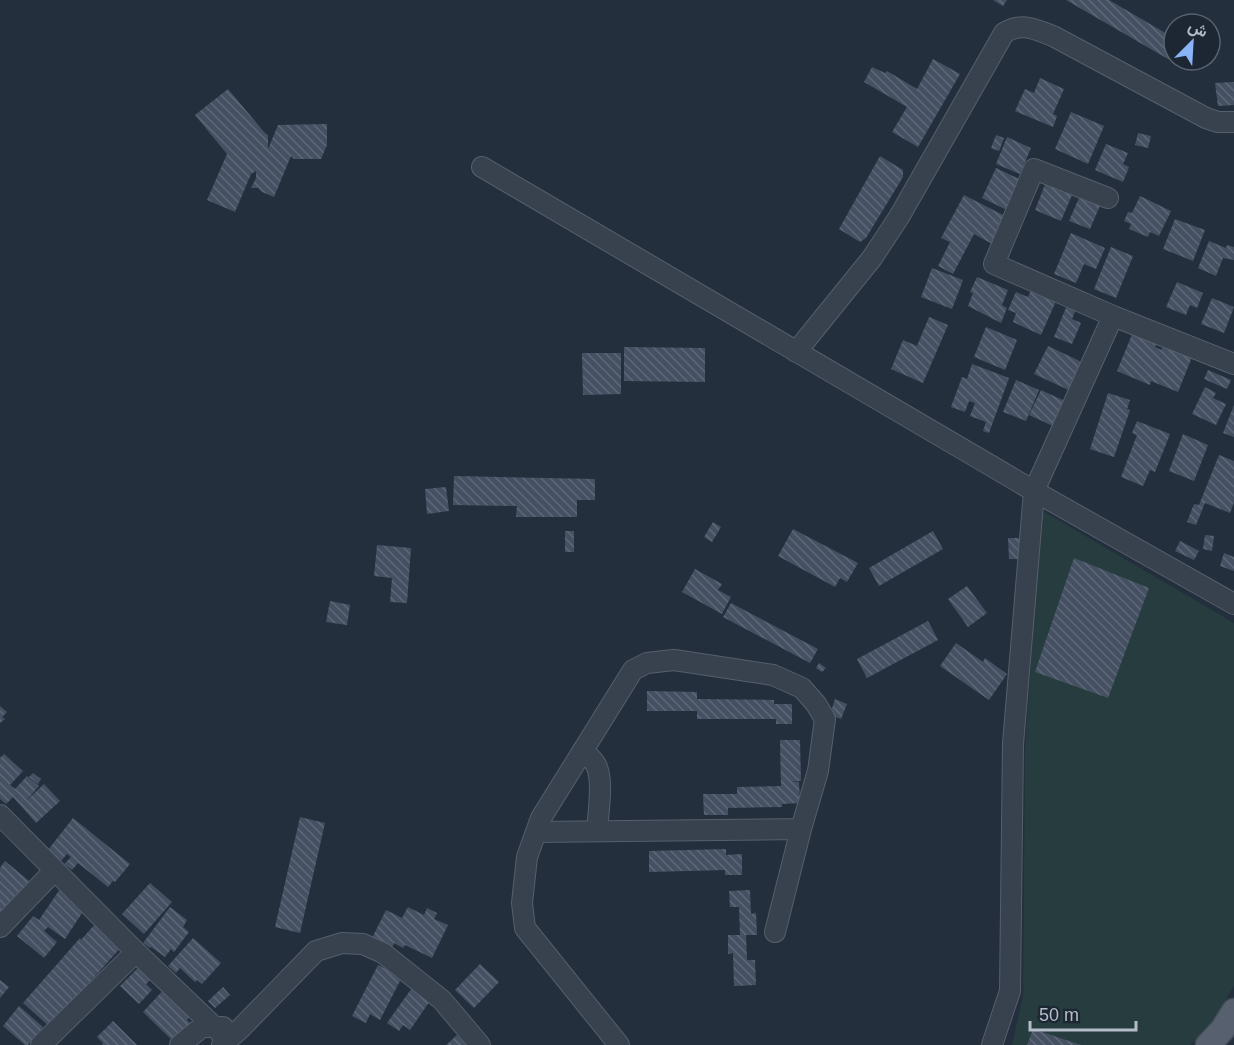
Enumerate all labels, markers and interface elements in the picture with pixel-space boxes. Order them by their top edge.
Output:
north arrow [1162,12,1222,72]
text: ش [1185,17,1210,41]
scale bar [1030,994,1136,1032]
text: 50 m [1039,1005,1079,1025]

